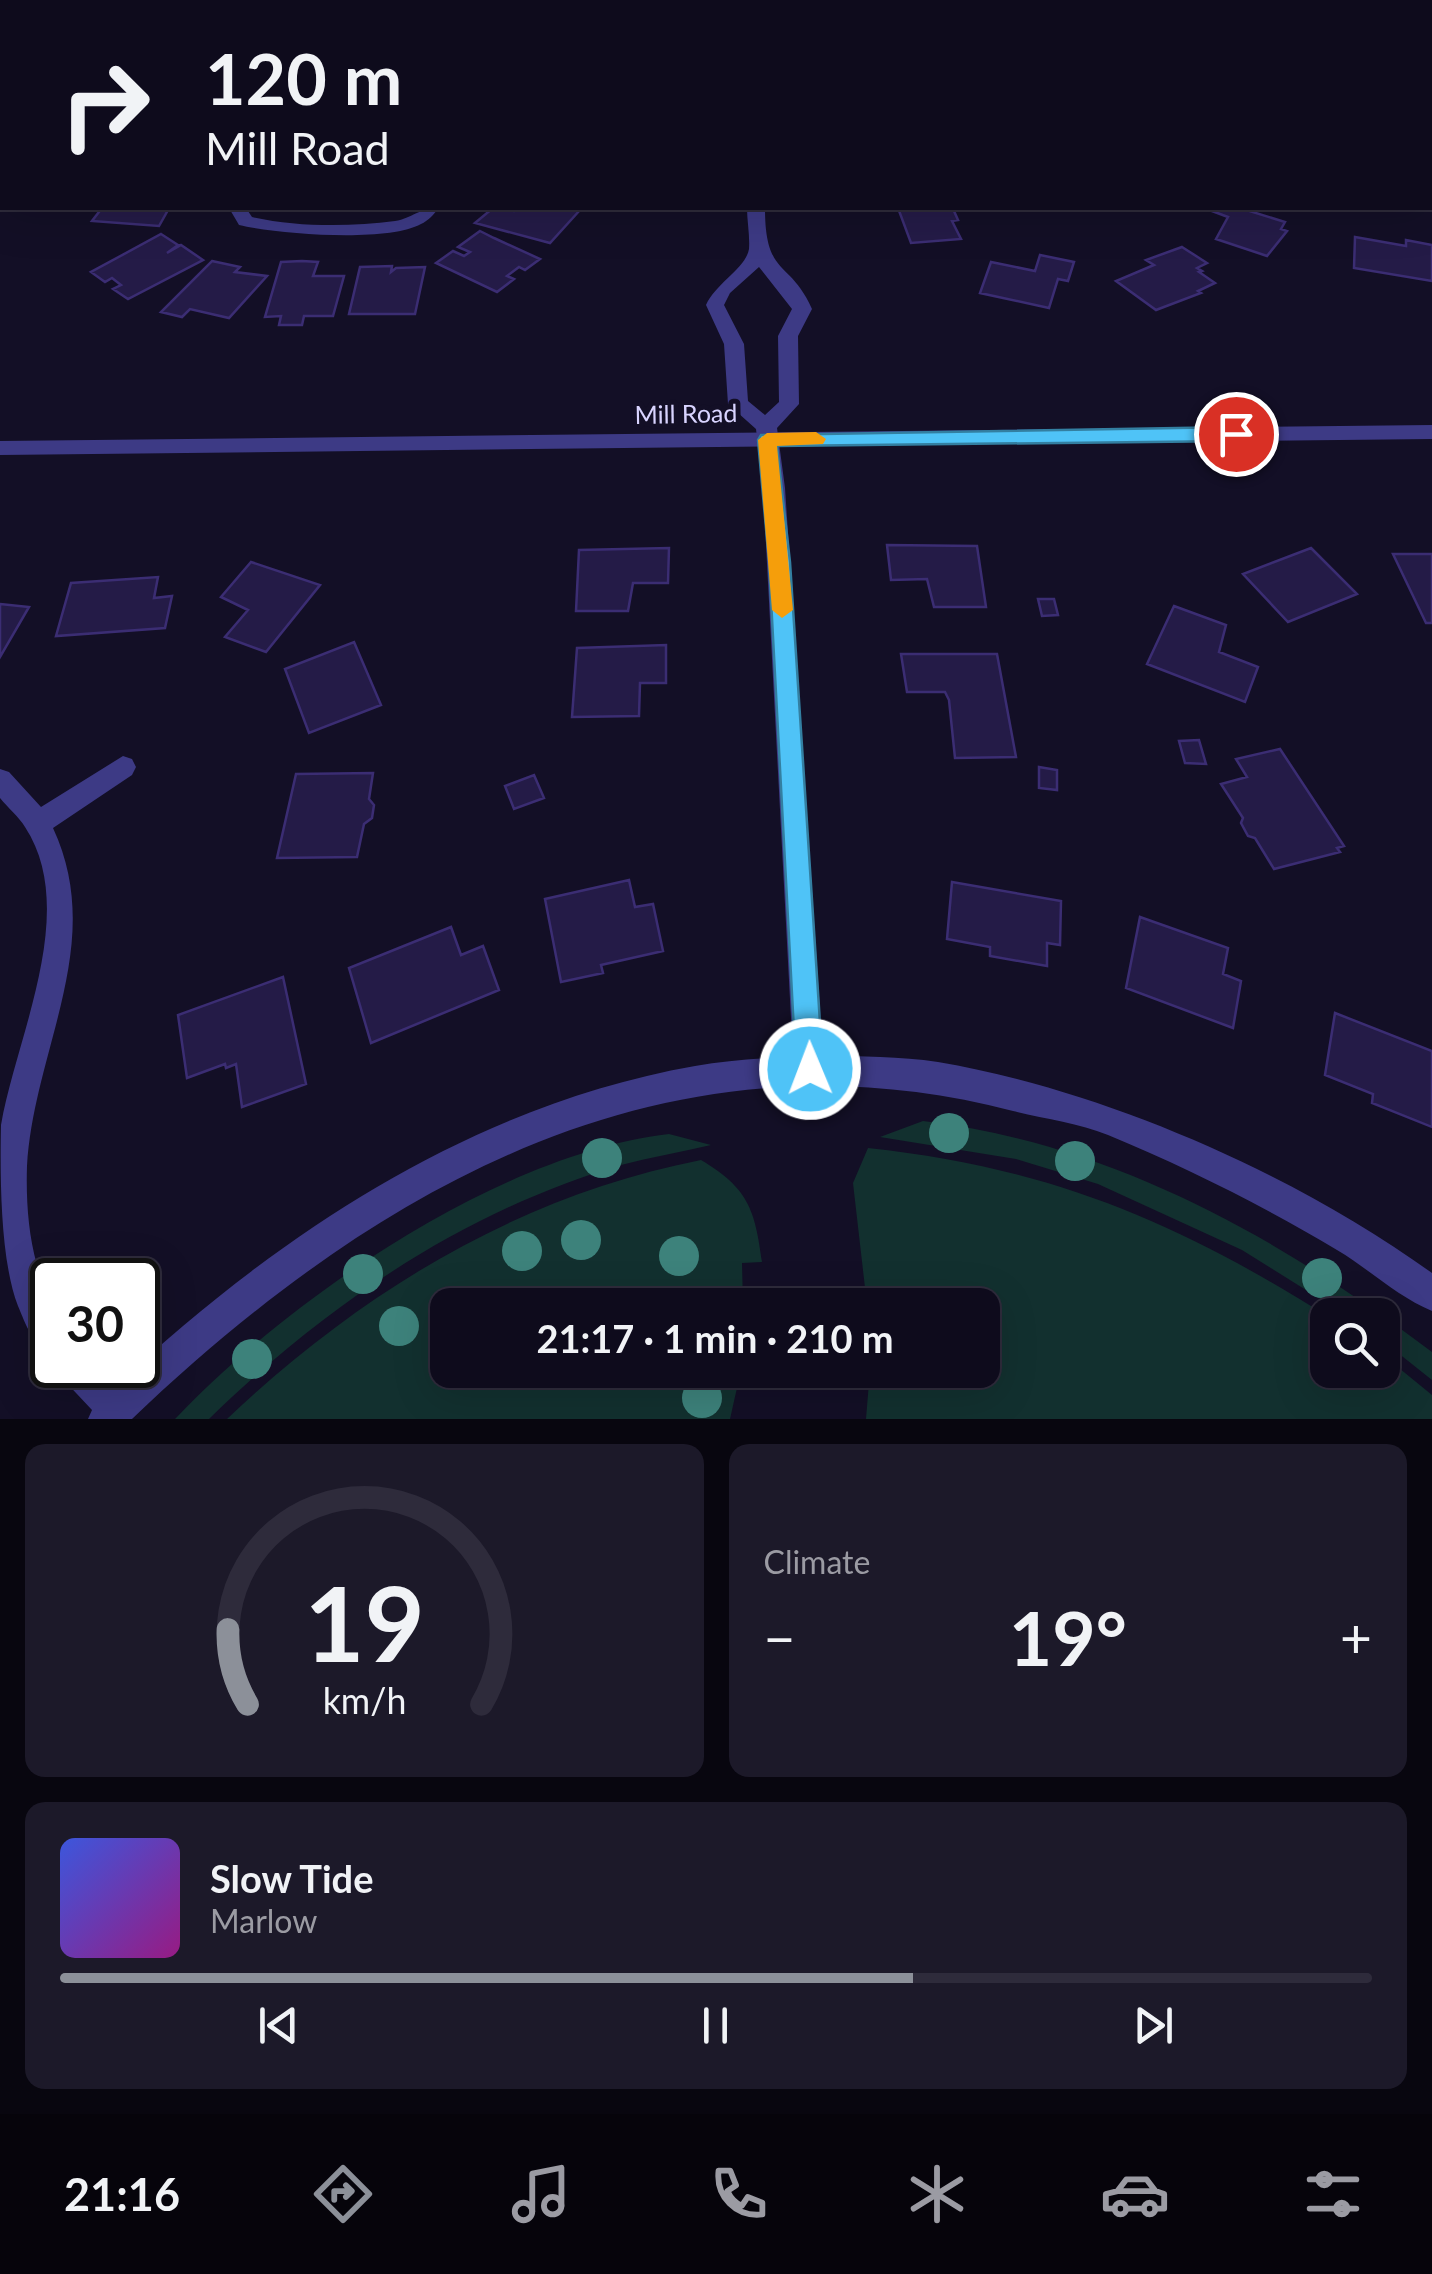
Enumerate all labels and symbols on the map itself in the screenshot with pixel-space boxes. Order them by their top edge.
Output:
pin [1194,392,1279,477]
street label: Mill Road [634,397,738,429]
position arrow [758,1017,862,1121]
speed limit sign: 30 [30,1258,160,1388]

